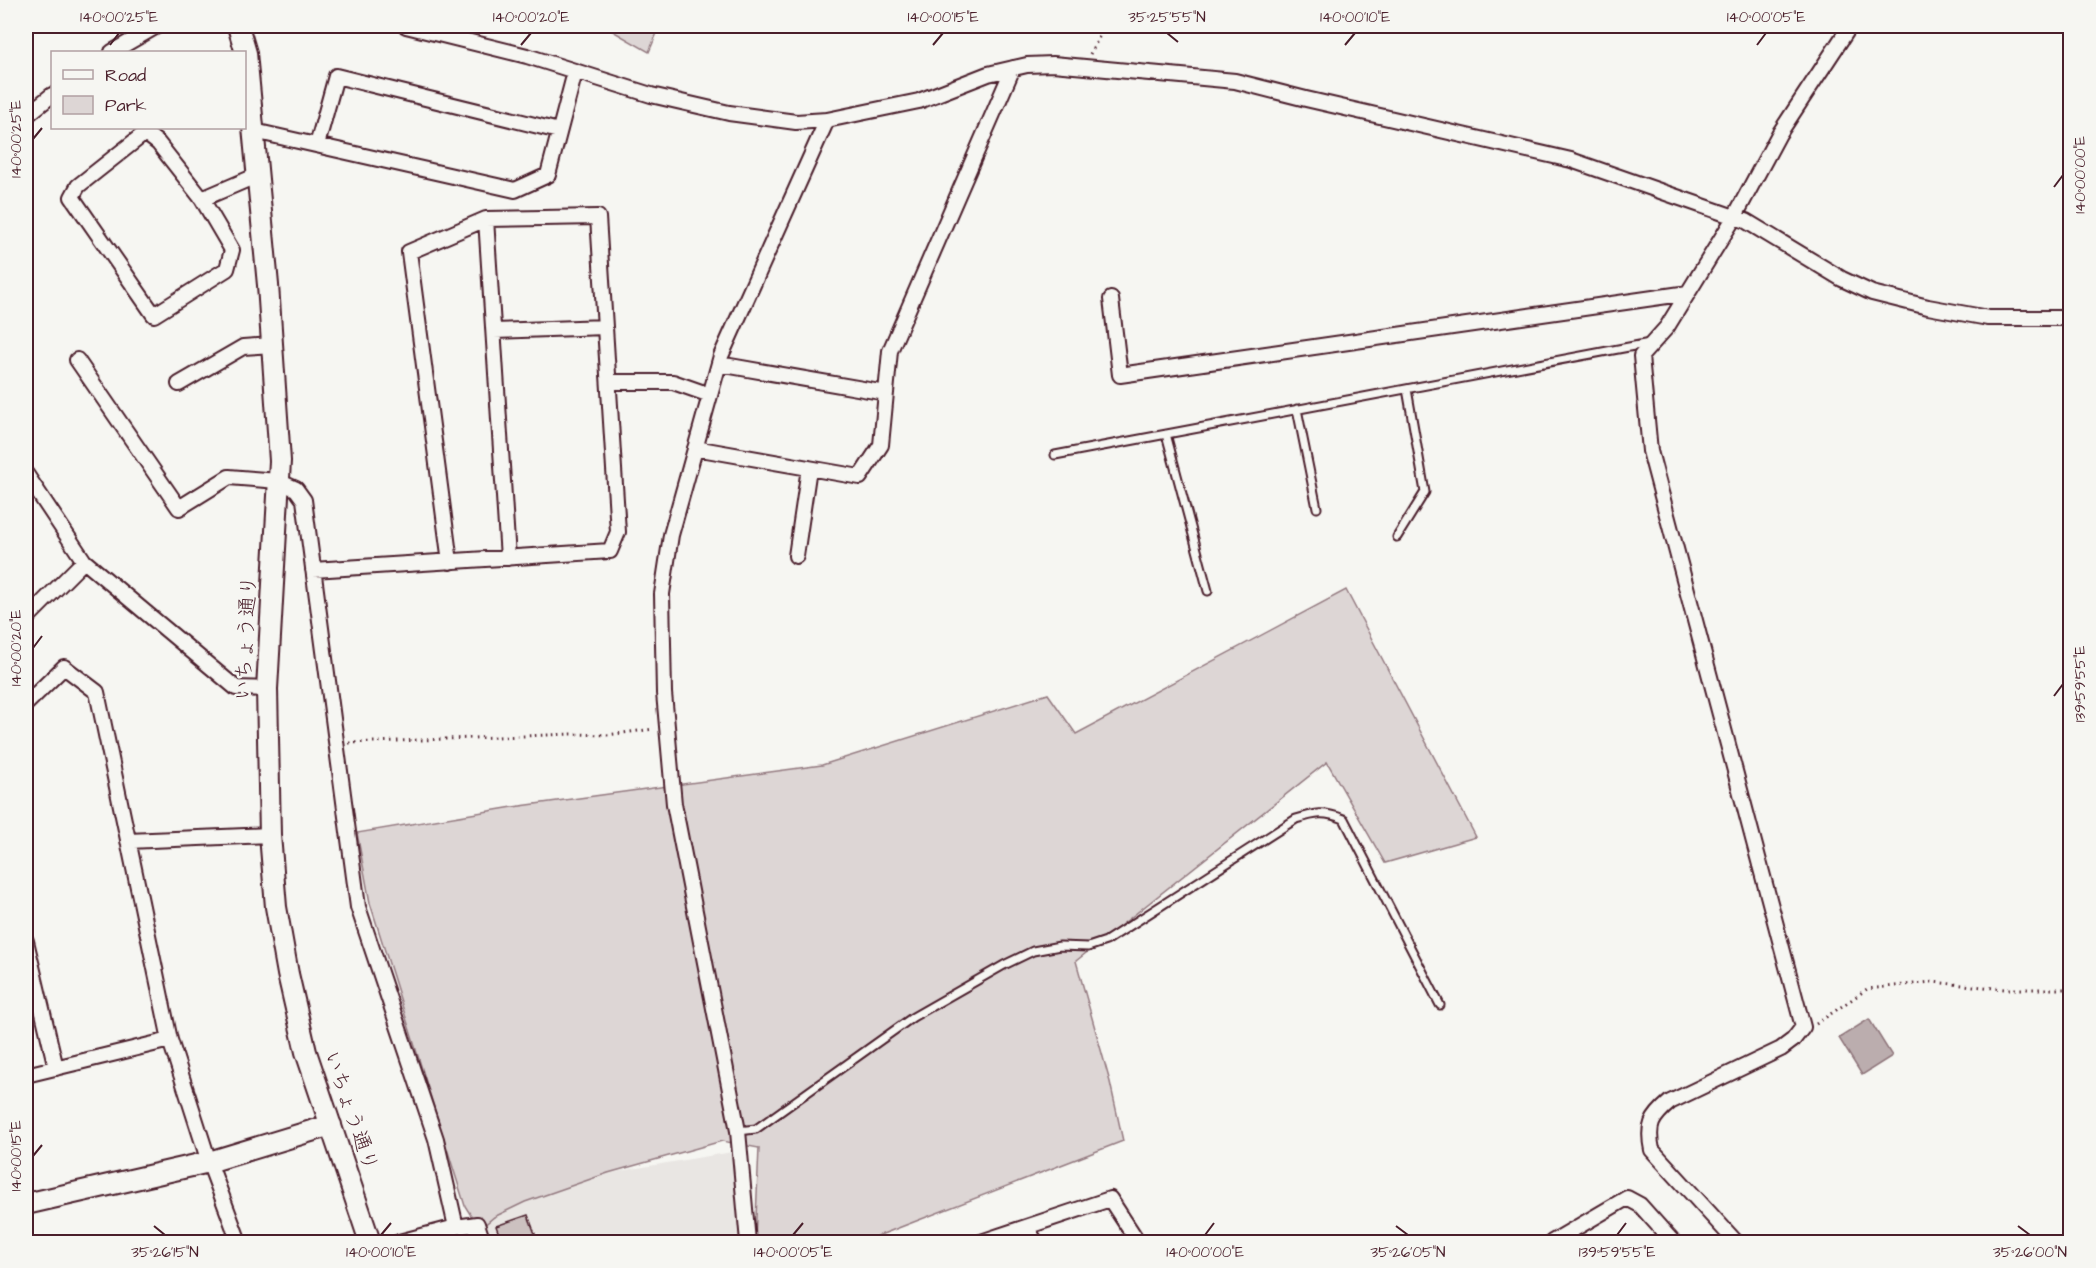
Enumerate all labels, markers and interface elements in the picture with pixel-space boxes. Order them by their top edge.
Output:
text: 140°00'25"E [80,7,158,28]
text: 140°00'20"E [493,7,569,28]
text: 140°00'15"E [907,7,979,28]
text: 35°25'55"N [1128,7,1206,28]
text: 140°00'10"E [1320,7,1390,28]
text: 140°00'05"E [1727,7,1805,28]
legend [51,51,246,129]
text: Road [105,63,146,88]
text: Park [105,93,147,118]
text: 140°00'25"E [6,100,27,178]
text: 140°00'00"E [2070,136,2091,214]
street label: いちょう通り [228,574,264,702]
text: 140°00'20"E [6,610,27,686]
text: 139°59'55"E [2070,646,2091,722]
street label: いちょう通り [317,1047,385,1175]
text: 140°00'15"E [6,1120,27,1192]
text: 35°26'15"N [131,1242,199,1263]
text: 140°00'10"E [346,1242,416,1263]
text: 140°00'05"E [754,1242,832,1263]
text: 140°00'00"E [1166,1242,1244,1263]
text: 35°26'05"N [1371,1242,1446,1263]
text: 139°59'55"E [1579,1242,1655,1263]
text: 35°26'00"N [1993,1242,2067,1263]

